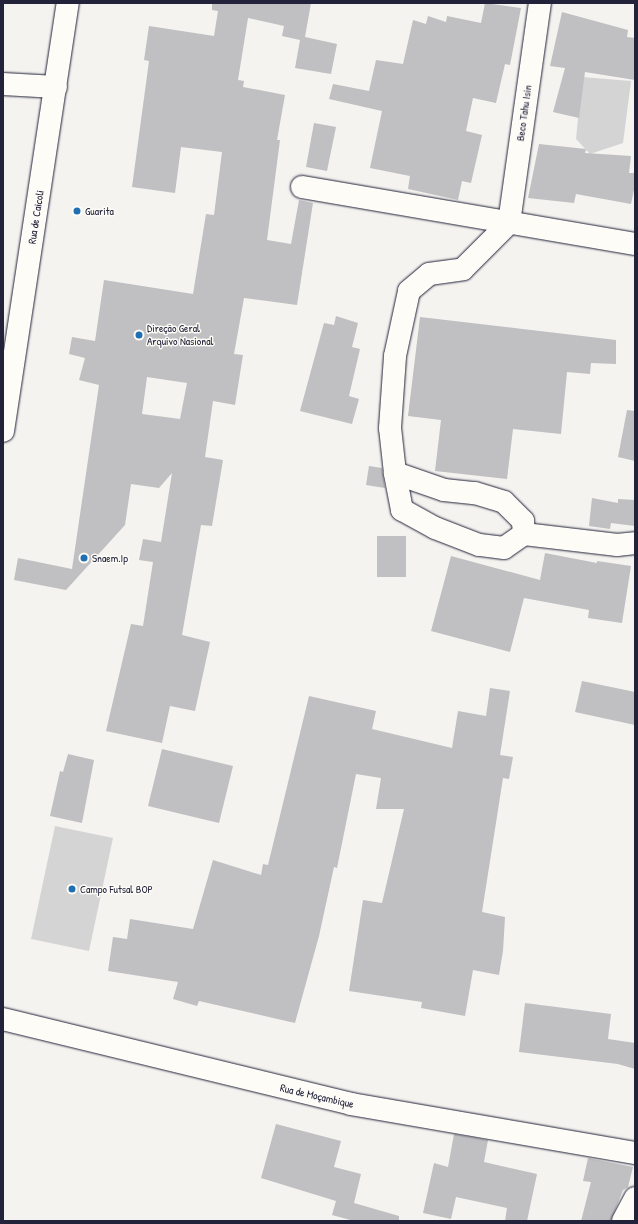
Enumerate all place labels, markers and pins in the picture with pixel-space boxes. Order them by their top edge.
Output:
place label: Guarita [85,204,114,218]
marker: Guarita [72,206,82,216]
place label: Direção Geral Arquivo Nasional [147,322,213,348]
marker: Direção Geral Arquivo Nasional [134,330,144,340]
place label: Snaem.Ip [92,551,128,565]
marker: Snaem.Ip [79,553,89,563]
place label: Campo Futsal BOP [80,882,153,896]
marker: Campo Futsal BOP [67,884,77,894]

